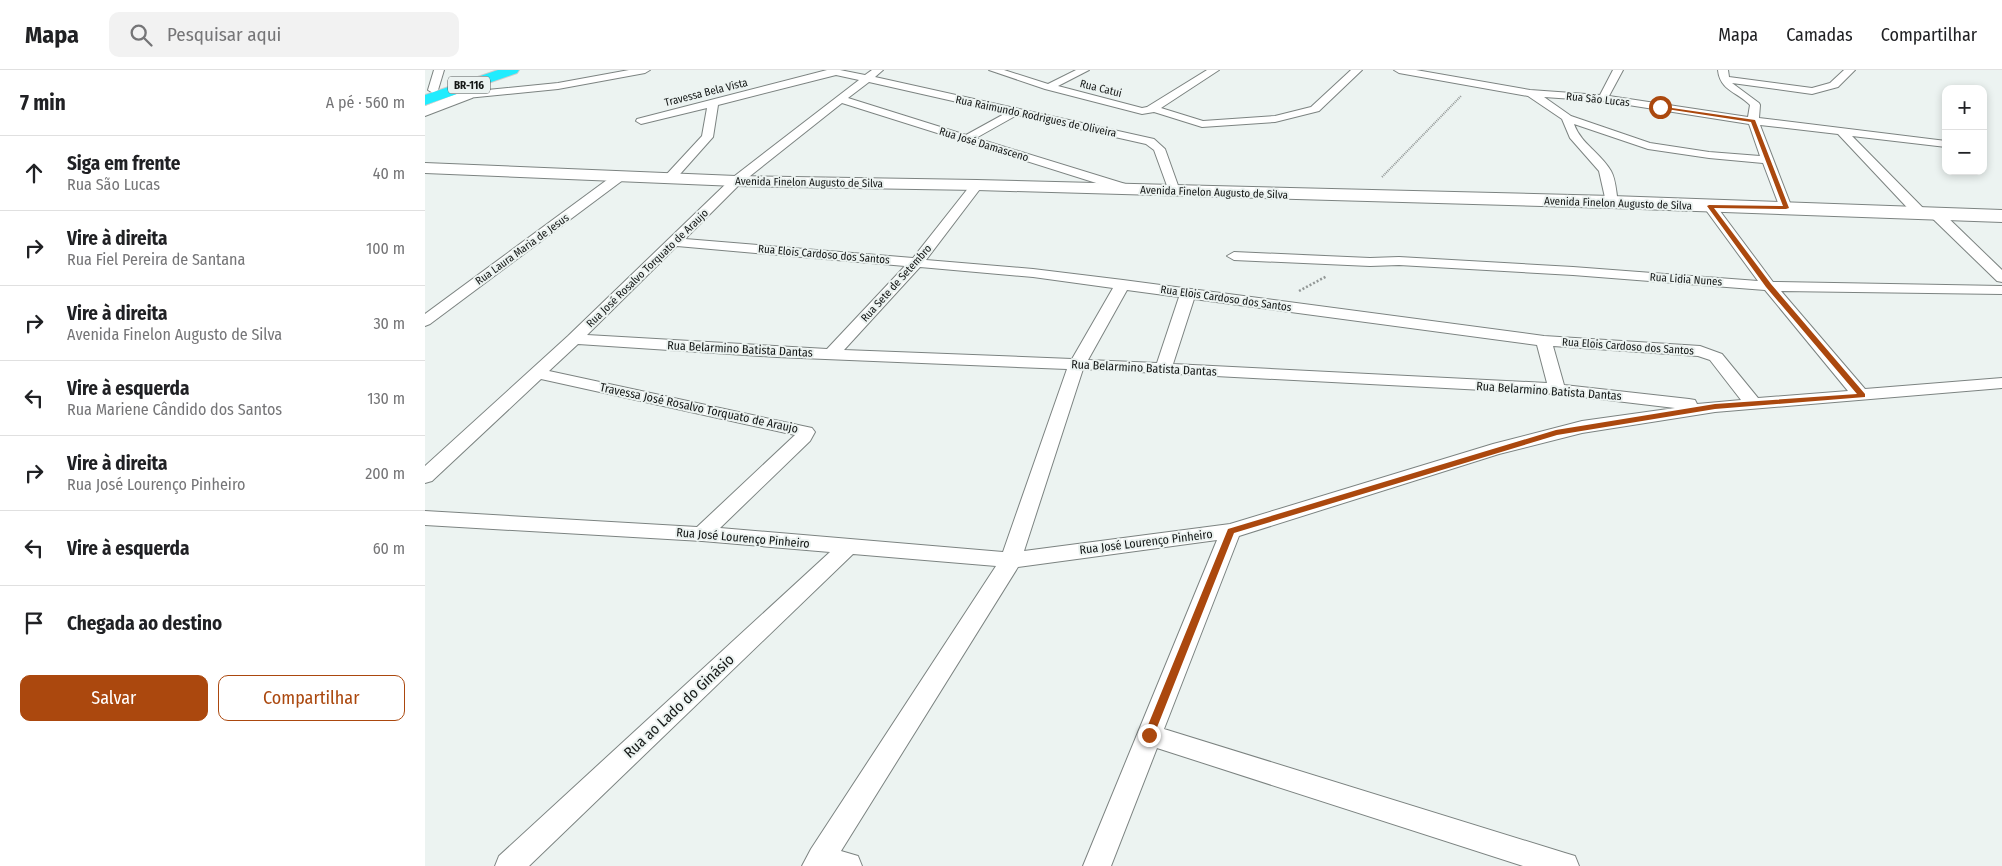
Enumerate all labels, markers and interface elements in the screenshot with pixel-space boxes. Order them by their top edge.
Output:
search box [109,12,459,57]
text: Mapa [25,21,79,49]
icon: search [127,21,155,49]
text: Pesquisar aqui [167,23,281,46]
text: Mapa [1718,24,1758,46]
text: Camadas [1786,24,1853,46]
text: Compartilhar [1881,24,1977,46]
road number: BR-116 [448,76,490,94]
street label: Travessa Bela Vista [663,76,749,109]
street label: Rua Catui [1079,77,1123,100]
map controls [1942,85,1987,175]
button: + [1942,85,1987,130]
text: 7 min [20,90,66,116]
street label: Rua São Lucas [1565,90,1631,109]
text: A pé · 560 m [326,93,405,112]
street label: Rua Raimundo Rodrigues de Oliveira [954,93,1118,140]
route start [1649,96,1672,119]
street label: Rua José Damasceno [938,125,1030,164]
button: − [1942,130,1987,175]
text: Siga em frente [67,152,181,175]
icon: ahead [20,159,48,187]
text: 40 m [373,164,405,183]
text: Rua São Lucas [67,175,160,194]
street label: Avenida Finelon Augusto de Silva [735,175,883,190]
street label: Avenida Finelon Augusto de Silva [1140,183,1288,202]
street label: Avenida Finelon Augusto de Silva [1544,194,1692,213]
street label: Rua José Rosalvo Torquato de Araujo [584,206,711,330]
street label: Rua Laura Maria de Jesus [473,211,572,288]
text: Vire à direita [67,227,168,250]
icon: right [20,234,48,262]
text: 100 m [366,239,405,258]
street label: Rua Elois Cardoso dos Santos [758,242,891,267]
street label: Rua Sete de Setembro [858,242,935,325]
text: Rua Fiel Pereira de Santana [67,250,245,269]
street label: Rua Lidia Nunes [1649,270,1723,289]
street label: Rua Elois Cardoso dos Santos [1160,283,1293,314]
text: Vire à direita [67,302,168,325]
icon: right [20,309,48,337]
text: 30 m [373,314,405,333]
text: Avenida Finelon Augusto de Silva [67,325,282,344]
street label: Rua Elois Cardoso dos Santos [1562,335,1695,358]
street label: Rua Belarmino Batista Dantas [667,338,813,360]
street label: Rua Belarmino Batista Dantas [1071,357,1217,379]
text: Vire à esquerda [67,377,189,400]
street label: Rua Belarmino Batista Dantas [1476,379,1622,403]
street label: Travessa José Rosalvo Torquato de Araujo [599,380,799,436]
icon: left [20,384,48,412]
text: 130 m [367,389,405,408]
text: Rua Mariene Cândido dos Santos [67,400,282,419]
text: Vire à direita [67,452,168,475]
icon: right [20,459,48,487]
text: 200 m [365,464,405,483]
text: Rua José Lourenço Pinheiro [67,475,245,494]
street label: Rua José Lourenço Pinheiro [676,525,810,551]
street label: Rua José Lourenço Pinheiro [1079,527,1213,557]
icon: left [20,534,48,562]
text: Vire à esquerda [67,537,189,560]
text: 60 m [373,539,405,558]
icon: arrive [20,609,48,637]
text: Chegada ao destino [67,612,222,635]
street label: Rua ao Lado do Ginásio [620,650,738,762]
button: Salvar [20,675,208,721]
button: Compartilhar [218,675,405,721]
route end [1138,724,1161,747]

